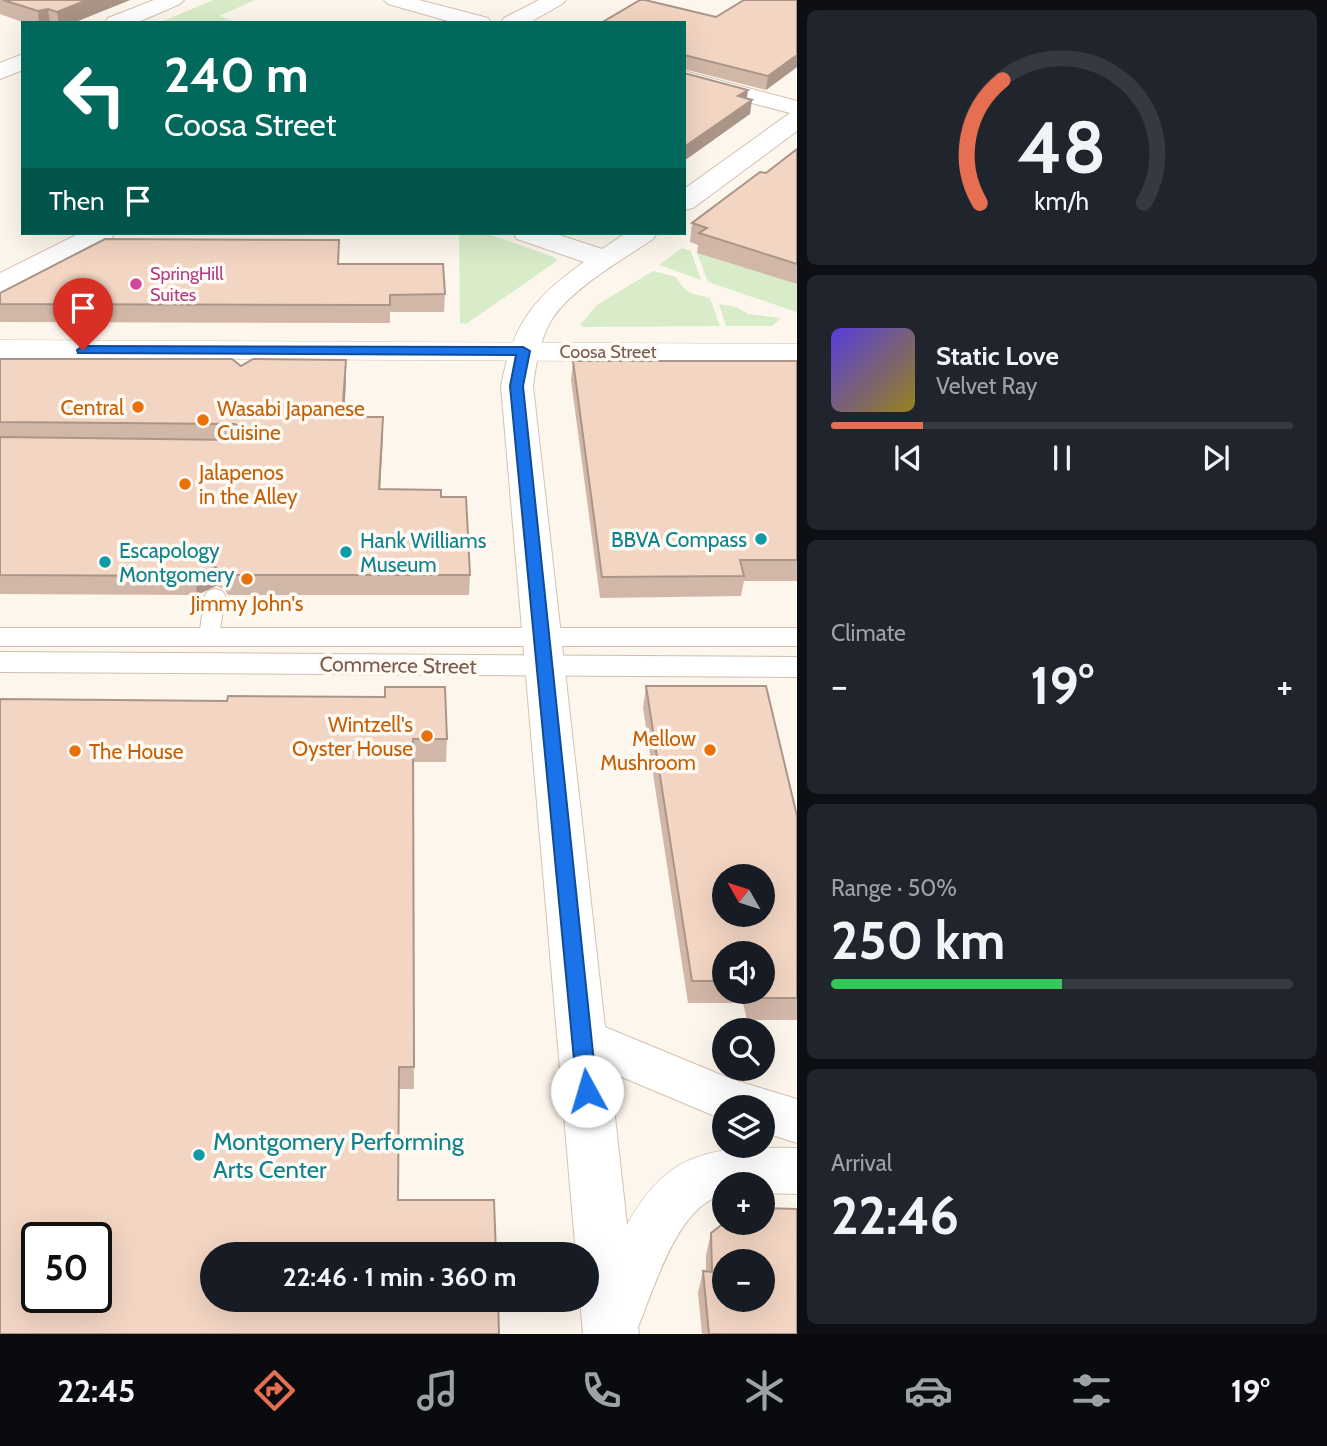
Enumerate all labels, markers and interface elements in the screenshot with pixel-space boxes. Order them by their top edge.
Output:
text: 240 m [164,45,309,104]
icon: left [49,49,140,140]
text: 48 [1017,104,1107,192]
text: Coosa Street [164,105,337,144]
icon: arrive [119,182,157,220]
text: Then [49,185,105,217]
text: km/h [1035,186,1089,216]
place label: SpringHill Suites [150,263,224,306]
marker: SpringHill Suites [128,276,144,292]
pin [53,278,113,350]
icon: arrive [64,289,102,327]
text: Static Love [936,340,1059,372]
street label: Coosa Street [559,341,657,363]
text: Velvet Ray [936,372,1037,400]
place label: Central [60,395,124,420]
place label: Wasabi Japanese Cuisine [217,396,365,445]
marker: Central [130,399,146,415]
marker: Wasabi Japanese Cuisine [195,412,211,428]
icon: previous [889,439,927,477]
icon: pause [1043,439,1081,477]
icon: next [1197,439,1235,477]
place label: Jalapenos in the Alley [198,460,298,509]
marker: Jalapenos in the Alley [177,476,193,492]
place label: BBVA Compass [611,527,747,552]
place label: Hank Williams Museum [360,528,487,577]
marker: BBVA Compass [753,531,769,547]
place label: Escapology Montgomery [119,538,235,587]
marker: Hank Williams Museum [338,544,354,560]
marker: Escapology Montgomery [97,554,113,570]
marker: Jimmy John's [239,571,255,587]
place label: Jimmy John's [190,591,304,616]
text: Climate [831,619,906,647]
street label: Commerce Street [319,651,477,679]
text: 19° [1030,654,1094,717]
text: − [831,662,848,709]
text: + [1276,662,1293,709]
place label: Wintzell's Oyster House [292,712,413,761]
place label: Mellow Mushroom [600,726,696,775]
marker: Wintzell's Oyster House [419,728,435,744]
place label: The House [89,739,184,764]
marker: Mellow Mushroom [702,742,718,758]
marker: The House [67,743,83,759]
north arrow [712,864,775,928]
map controls [712,864,775,1312]
text: Range · 50% [831,874,957,902]
text: 250 km [831,909,1005,972]
button: sound [712,941,775,1004]
button: search [712,1018,775,1081]
position arrow [550,1054,624,1128]
button: layers [712,1095,775,1158]
place label: Montgomery Performing Arts Center [213,1127,465,1184]
marker: Montgomery Performing Arts Center [191,1147,207,1163]
text: Arrival [831,1149,892,1177]
button: + [712,1172,775,1235]
text: 22:46 [831,1184,959,1247]
speed limit sign: 50 [21,1222,112,1313]
button: − [712,1249,775,1312]
text: 22:46 · 1 min · 360 m [283,1261,516,1293]
icon: directions [250,1366,299,1415]
icon: music [413,1366,462,1415]
icon: phone [577,1366,626,1415]
icon: climate [740,1366,789,1415]
icon: car [904,1366,953,1415]
icon: filters [1067,1366,1116,1415]
text: 22:45 [57,1371,135,1410]
text: 19° [1231,1371,1270,1410]

